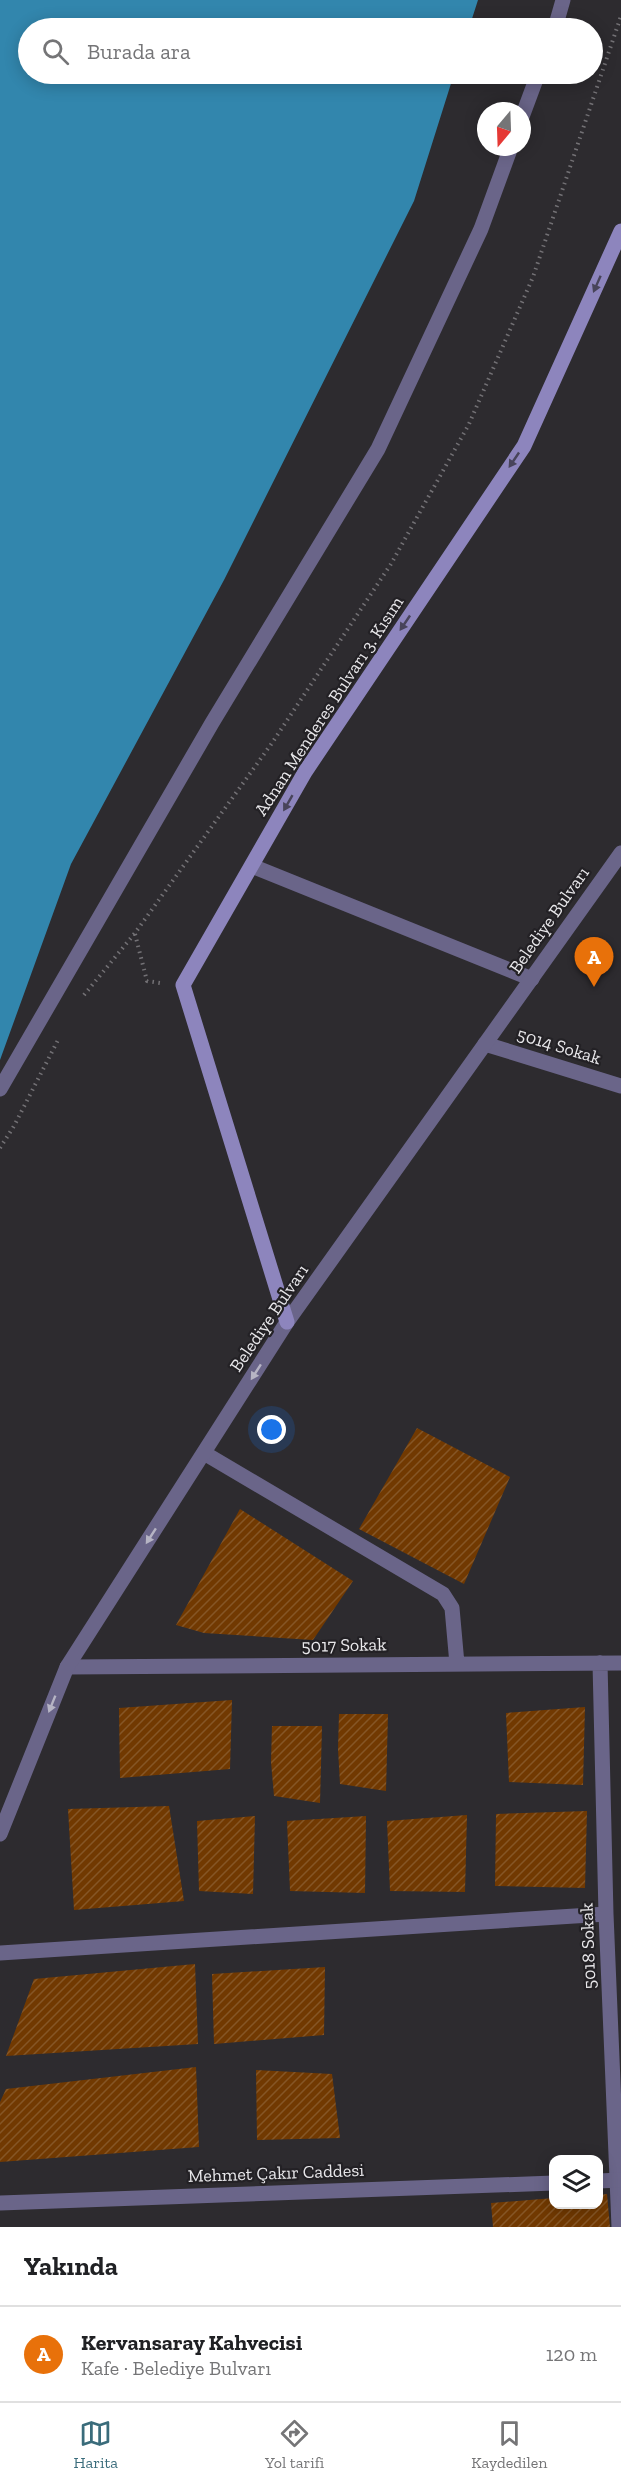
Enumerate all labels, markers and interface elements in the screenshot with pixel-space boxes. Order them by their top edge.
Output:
search box [18,18,603,84]
icon: search [39,35,72,68]
text: Burada ara [87,38,191,65]
north arrow [477,102,531,156]
one-way arrow [592,276,601,293]
one-way arrow [508,452,520,468]
street label: Adnan Menderes Bulvarı 3. Kısım [250,592,408,820]
one-way arrow [400,614,411,631]
one-way arrow [283,795,293,812]
street label: Belediye Bulvarı [504,863,594,977]
pin: A [574,938,614,987]
street label: 5014 Sokak [514,1023,604,1069]
street label: Belediye Bulvarı [225,1260,313,1376]
one-way arrow [250,1364,261,1380]
your location [257,1415,286,1444]
one-way arrow [145,1528,156,1544]
street label: 5017 Sokak [301,1633,387,1657]
one-way arrow [47,1695,56,1713]
street label: 5018 Sokak [575,1902,601,1990]
map controls [549,2155,603,2209]
button: layers [549,2155,603,2209]
street label: Mehmet Çakır Caddesi [188,2159,364,2187]
text: Yakında [24,2250,118,2282]
text: Kervansaray Kahvecisi [81,2329,302,2356]
text: A [37,2342,50,2366]
text: 120 m [546,2342,597,2366]
text: Kafe · Belediye Bulvarı [81,2356,271,2380]
tab: Harita [74,2417,118,2472]
tab: Yol tarifi [265,2417,324,2472]
tab: Kaydedilen [471,2417,547,2472]

